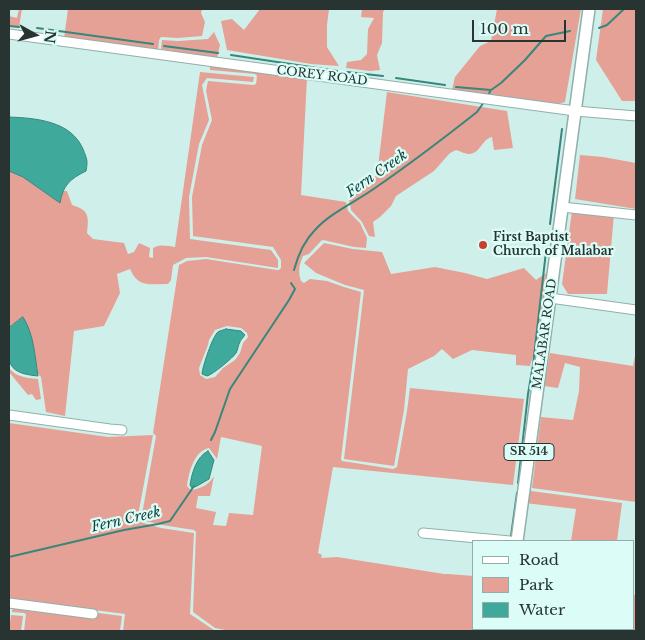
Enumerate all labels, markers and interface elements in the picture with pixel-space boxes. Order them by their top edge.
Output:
north arrow [10,10,60,60]
scale bar [475,10,569,42]
text: 100 m [480,19,529,38]
text: N [40,29,60,44]
street label: COREY ROAD [276,63,368,89]
water label: Fern Creek [343,147,411,201]
place label: First Baptist Church of Malabar [493,231,614,259]
marker: First Baptist Church of Malabar [477,239,489,251]
street label: MALABAR ROAD [530,278,560,390]
road number: SR 514 [504,444,554,461]
water label: Fern Creek [90,504,162,536]
legend [472,540,635,630]
text: Road [519,550,559,569]
text: Park [519,575,554,594]
text: Water [519,600,565,619]

